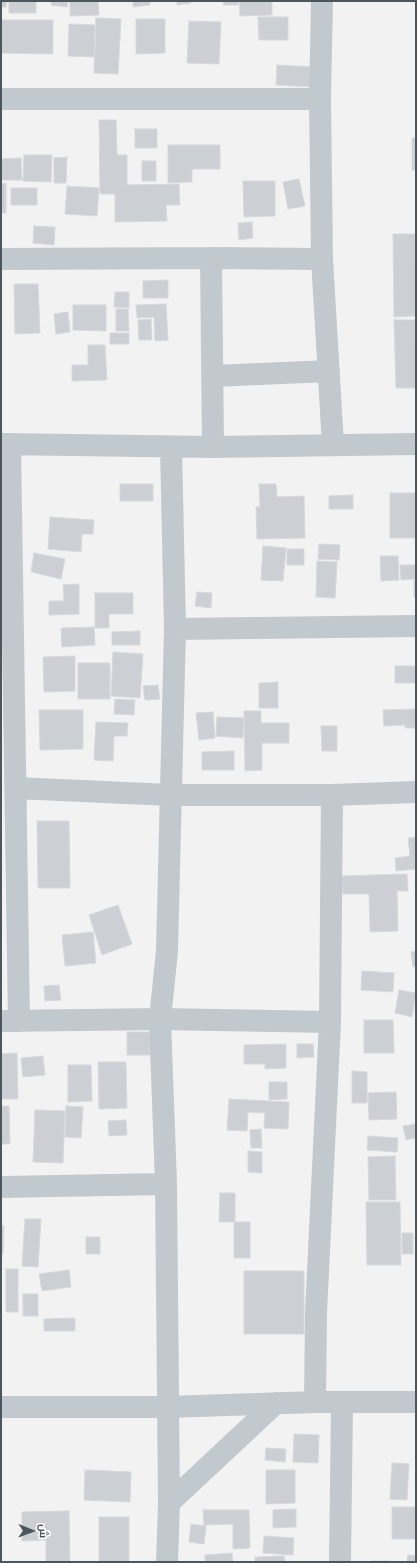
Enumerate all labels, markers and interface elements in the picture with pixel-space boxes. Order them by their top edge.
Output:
north arrow [12,1511,52,1551]
text: ش [37,1524,52,1538]

